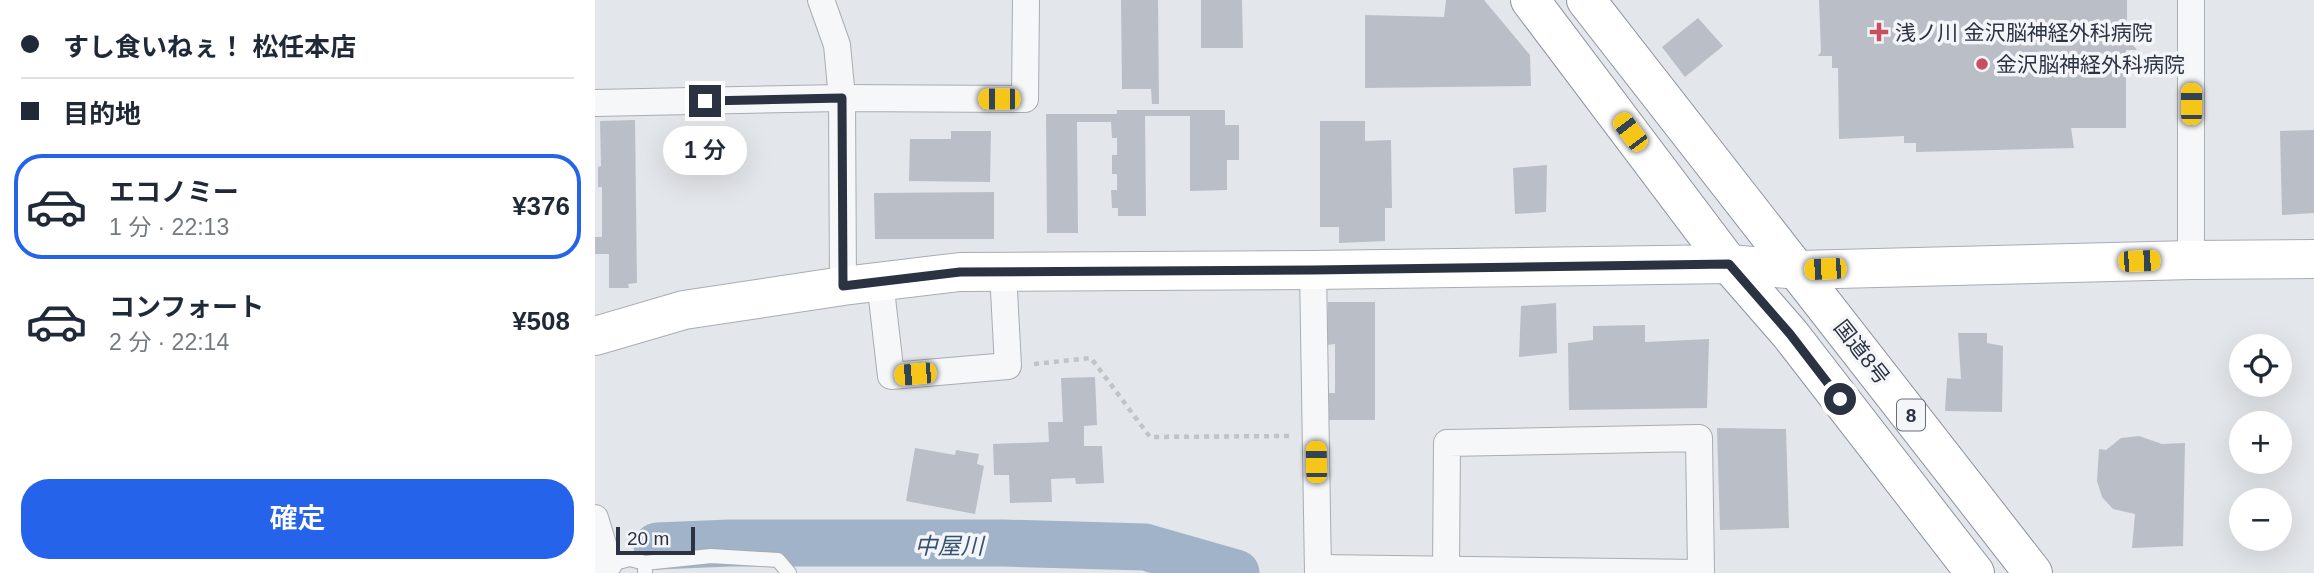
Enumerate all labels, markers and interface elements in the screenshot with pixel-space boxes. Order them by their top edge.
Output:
place label: 浅ノ川 金沢脳神経外科病院 [1895,21,2153,44]
marker: 浅ノ川 金沢脳神経外科病院 [1869,22,1889,42]
text: すし食いねぇ！ 松任本店 [63,32,356,62]
place label: 金沢脳神経外科病院 [1996,53,2185,76]
marker: 金沢脳神経外科病院 [1974,56,1990,72]
car [2181,83,2202,125]
route end [689,85,721,117]
car [979,89,1021,110]
text: 目的地 [63,99,141,129]
car [1609,109,1652,155]
callout: 1 分 [663,126,747,174]
text: 1 分 [684,137,726,163]
icon: car [25,175,88,238]
text: エコノミー [109,177,239,207]
text: ¥376 [512,191,570,221]
text: 1 分 · 22:13 [109,214,229,240]
car [2118,250,2161,272]
car [1804,258,1847,280]
icon: car [25,290,88,353]
text: コンフォート [109,292,264,322]
text: ¥508 [512,306,570,336]
street label: 国道8号 [1830,315,1894,389]
text: 2 分 · 22:14 [109,329,229,355]
map controls [2229,334,2292,551]
button: locate [2229,334,2292,397]
car [894,362,937,386]
route start [1824,383,1856,415]
road number: 8 [1897,400,1925,430]
button: + [2229,411,2292,474]
car [1306,441,1327,483]
button: 確定 [21,479,574,559]
button: − [2229,488,2292,551]
scale bar [616,524,695,556]
text: 20 m [627,528,669,549]
water label: 中屋川 [915,533,987,559]

